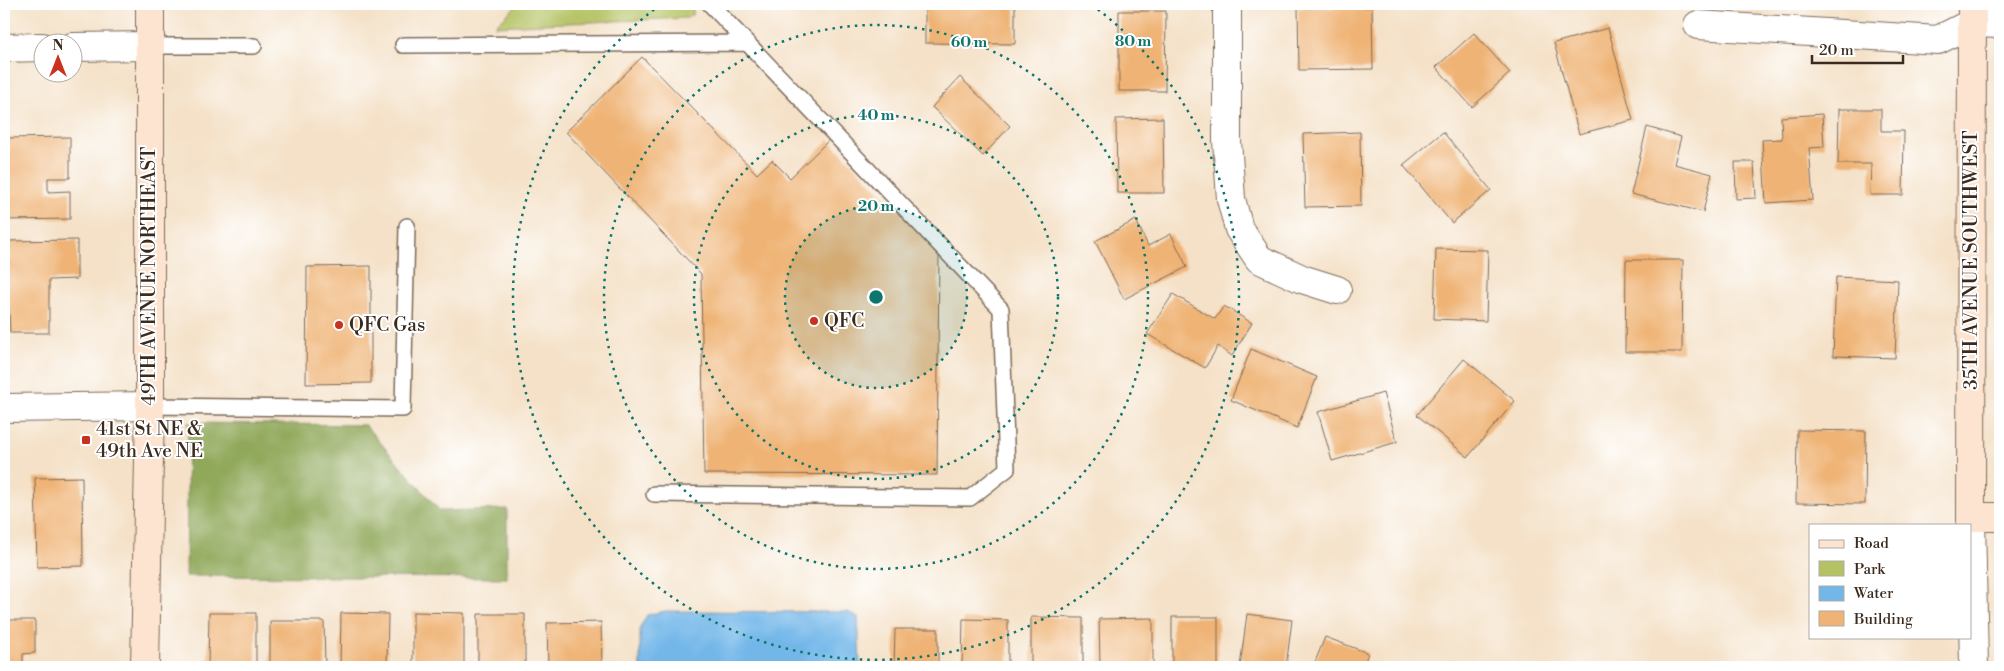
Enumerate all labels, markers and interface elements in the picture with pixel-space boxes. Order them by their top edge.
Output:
north arrow [32,32,82,82]
text: 80 m [1115,32,1152,51]
scale bar [1812,32,1903,64]
text: 60 m [951,33,988,52]
text: N [52,37,64,55]
text: 20 m [1819,41,1854,60]
text: 40 m [857,106,895,125]
street label: 35TH AVENUE SOUTHWEST [1959,130,1983,390]
street label: 49TH AVENUE NORTHEAST [137,147,161,405]
text: 20 m [858,197,895,216]
centre of rings [867,288,885,306]
place label: QFC [824,309,864,333]
place label: QFC Gas [349,313,425,337]
marker: QFC [808,315,820,327]
marker: QFC Gas [333,319,345,331]
place label: 41st St NE & 49th Ave NE [96,417,203,463]
marker: 41st St NE & 49th Ave NE [80,434,92,446]
legend [1809,524,1972,638]
text: Road [1854,534,1889,553]
text: Park [1854,560,1886,579]
text: Water [1853,584,1894,603]
text: Building [1853,610,1913,629]

